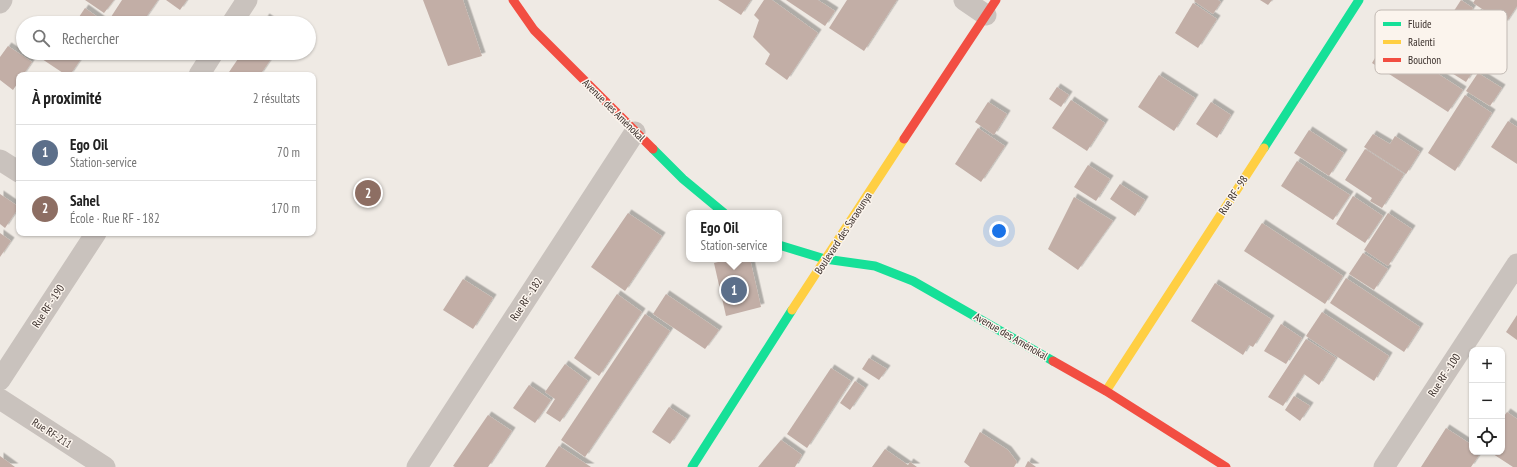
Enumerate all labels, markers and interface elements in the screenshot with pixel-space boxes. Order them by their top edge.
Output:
legend [1375,10,1507,74]
search box [16,16,316,60]
text: Fluide [1408,17,1432,31]
icon: search [30,27,52,49]
text: Rechercher [62,29,119,48]
text: Ralenti [1408,35,1435,49]
text: Bouchon [1408,53,1441,67]
street label: Avenue des Aménokal [580,76,649,145]
text: À proximité [32,87,102,109]
text: 2 résultats [253,90,300,107]
text: Ego Oil [70,135,108,154]
text: 1 [42,144,48,161]
text: 70 m [277,144,300,161]
text: Station-service [70,154,137,171]
street label: Rue RF - 98 [1215,173,1251,217]
pin: 2 [355,178,381,208]
street label: Boulevard des Saraounya [811,189,875,277]
text: Sahel [70,191,100,210]
text: 2 [42,200,48,217]
text: 170 m [271,200,300,217]
text: École · Rue RF - 182 [70,210,160,227]
popup [686,210,782,262]
text: Ego Oil [701,218,739,237]
your location [989,221,1009,241]
text: Station-service [701,237,767,254]
street label: Rue RF - 182 [507,275,545,323]
pin: 1 [721,275,747,305]
street label: Rue RF - 190 [29,282,67,330]
street label: Avenue des Aménokal [972,309,1051,363]
map controls [1469,347,1505,455]
button: + [1469,347,1505,383]
street label: Rue RF - 100 [1425,351,1463,399]
button: − [1469,383,1505,419]
street label: Rue RF-211 [29,415,75,451]
button: locate [1469,419,1505,455]

